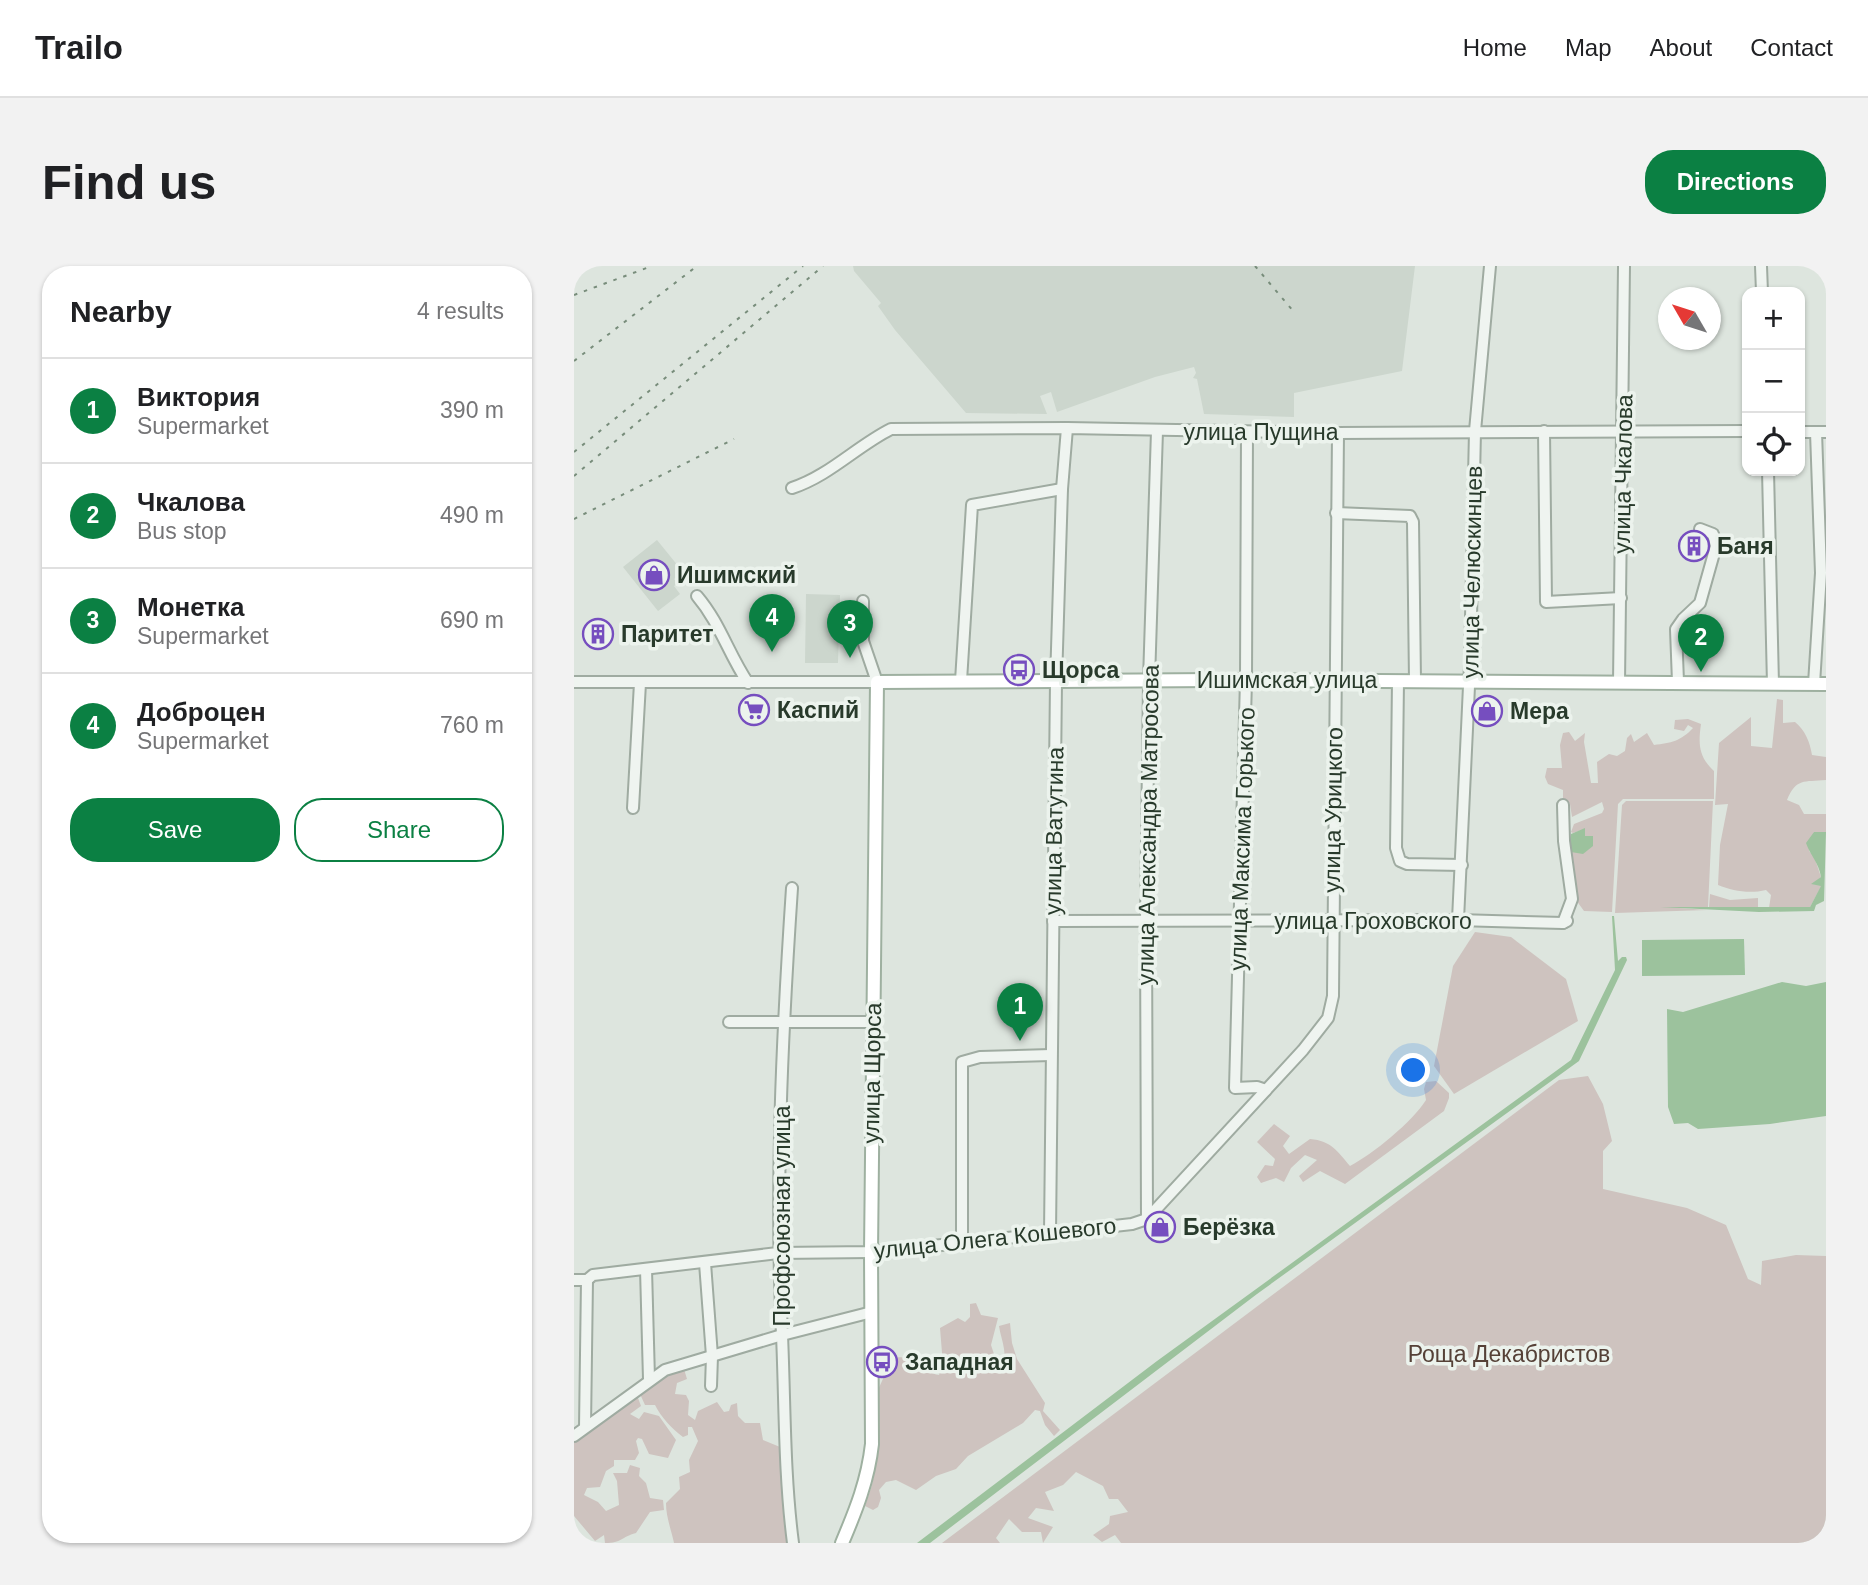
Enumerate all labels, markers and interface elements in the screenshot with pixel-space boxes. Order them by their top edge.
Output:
text: Trailo [35,29,123,66]
text: Home [1463,34,1527,61]
text: Map [1565,34,1612,61]
text: About [1650,34,1712,61]
text: Contact [1750,34,1833,61]
button: Directions [1645,150,1826,214]
text: Find us [42,155,216,209]
north arrow [1658,287,1721,350]
map controls [1742,287,1805,476]
button: + [1742,287,1805,350]
text: Nearby [70,295,172,328]
text: 4 results [417,298,504,324]
button: − [1742,350,1805,413]
text: Виктория [137,382,260,412]
street label: улица Чкалова [1609,394,1637,554]
text: 1 [87,397,99,423]
text: 390 m [440,397,504,423]
text: Supermarket [137,413,269,439]
button: locate [1742,413,1805,476]
street label: улица Пущина [1184,419,1339,445]
street label: улица Челюскинцев [1457,465,1487,679]
text: Чкалова [137,487,245,517]
text: 2 [87,502,99,528]
text: 490 m [440,502,504,528]
text: Bus stop [137,518,227,544]
building icon: Баня [1677,529,1711,563]
place label: Баня [1717,533,1774,559]
shop icon: Ишимский [637,558,671,592]
place label: Ишимский [677,562,796,588]
text: Монетка [137,592,245,622]
pin: 4 [749,594,795,652]
pin: 3 [827,600,873,658]
text: 3 [87,607,99,633]
text: 690 m [440,607,504,633]
pin: 2 [1678,614,1724,672]
building icon: Паритет [581,617,615,651]
place label: Паритет [621,621,714,647]
text: Supermarket [137,623,269,649]
bus stop icon: Щорса [1002,653,1036,687]
place label: Щорса [1042,657,1120,683]
street label: улица Александра Матросова [1132,664,1164,986]
street label: Ишимская улица [1197,667,1377,693]
supermarket icon: Каспий [737,693,771,727]
shop icon: Мера [1470,694,1504,728]
text: Доброцен [137,697,266,727]
place label: Каспий [777,697,859,723]
place label: Мера [1510,698,1569,724]
street label: улица Максима Горького [1224,707,1260,971]
text: 4 [87,712,99,738]
text: 760 m [440,712,504,738]
street label: улица Урицкого [1319,727,1347,893]
text: Supermarket [137,728,269,754]
street label: улица Ватутина [1040,746,1068,915]
button: Save [70,798,280,862]
button: Share [294,798,504,862]
street label: улица Гроховского [1274,908,1472,934]
pin: 1 [997,983,1043,1041]
street label: улица Щорса [858,1002,886,1144]
your location [1396,1053,1430,1087]
street label: Профсоюзная улица [769,1105,795,1326]
shop icon: Берёзка [1143,1210,1177,1244]
street label: улица Олега Кошевого [873,1212,1117,1264]
place label: Берёзка [1183,1214,1275,1240]
park label: Роща Декабристов [1408,1341,1610,1367]
bus stop icon: Западная [865,1345,899,1379]
place label: Западная [905,1349,1014,1375]

